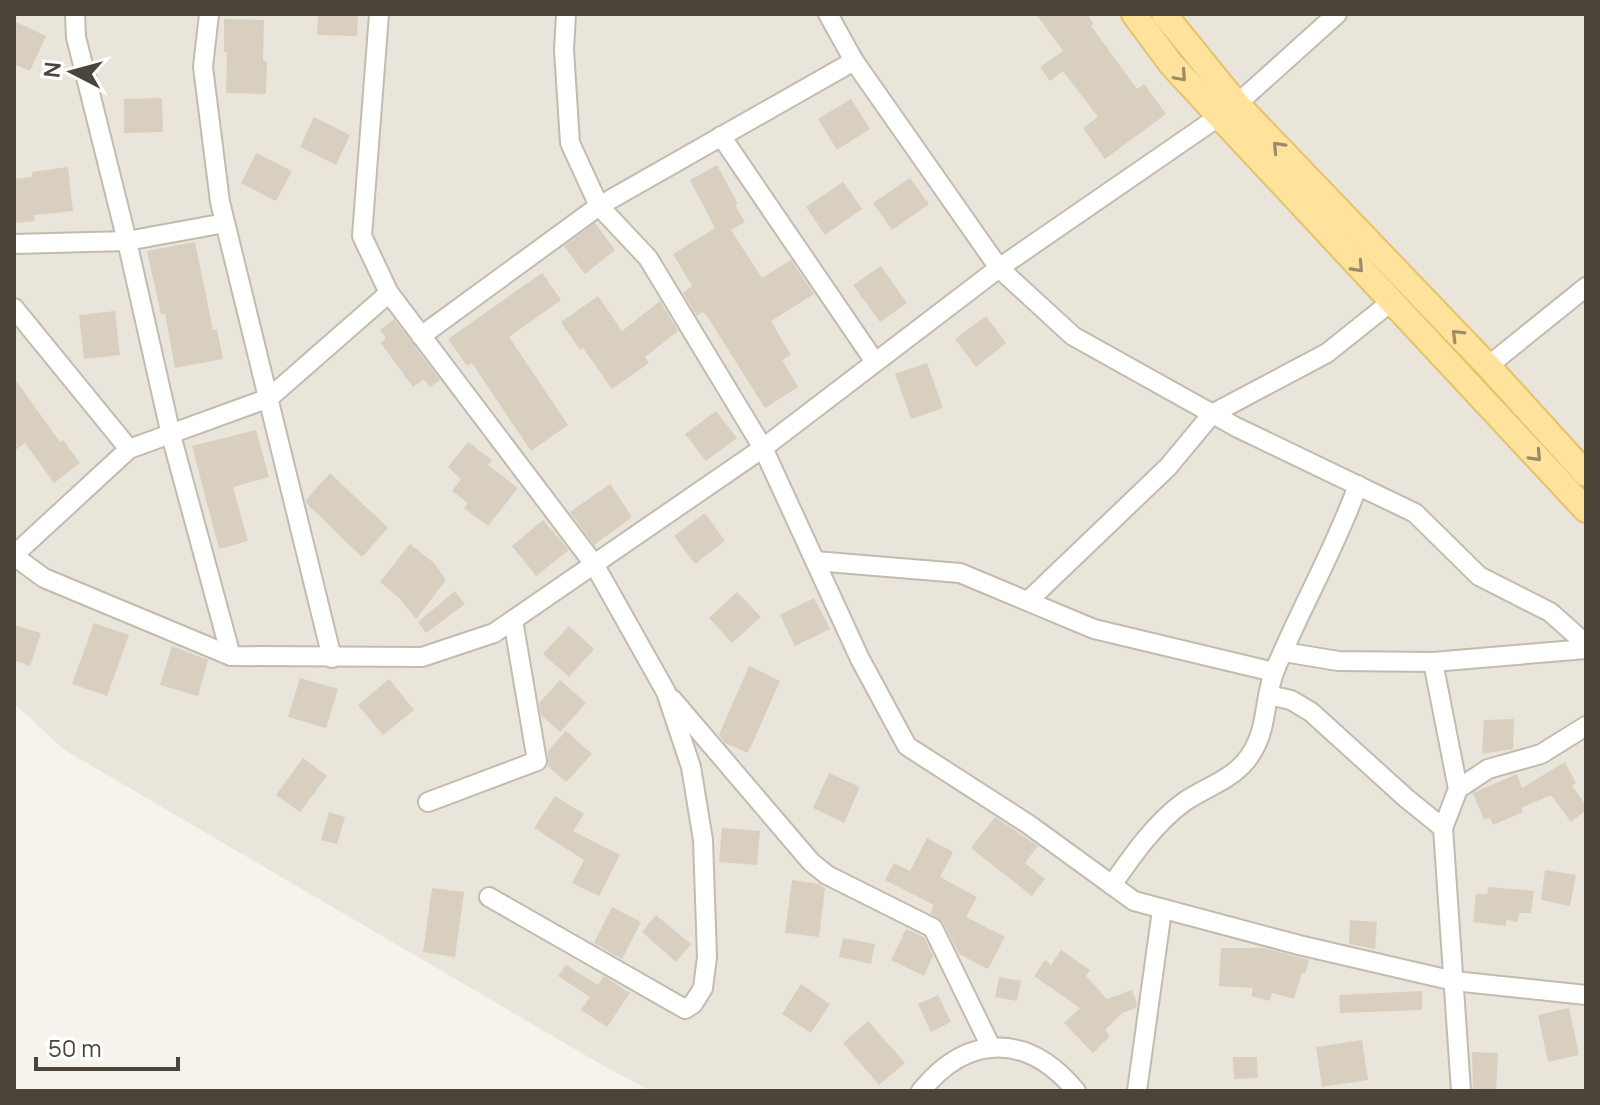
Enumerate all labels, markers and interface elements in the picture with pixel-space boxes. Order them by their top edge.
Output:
north arrow [32,32,112,112]
text: N [36,60,68,79]
one-way arrow [1172,66,1186,81]
one-way arrow [1273,141,1287,156]
one-way arrow [1348,257,1362,272]
one-way arrow [1452,330,1466,344]
one-way arrow [1527,446,1541,461]
scale bar [36,1021,178,1071]
text: 50 m [48,1031,102,1064]

